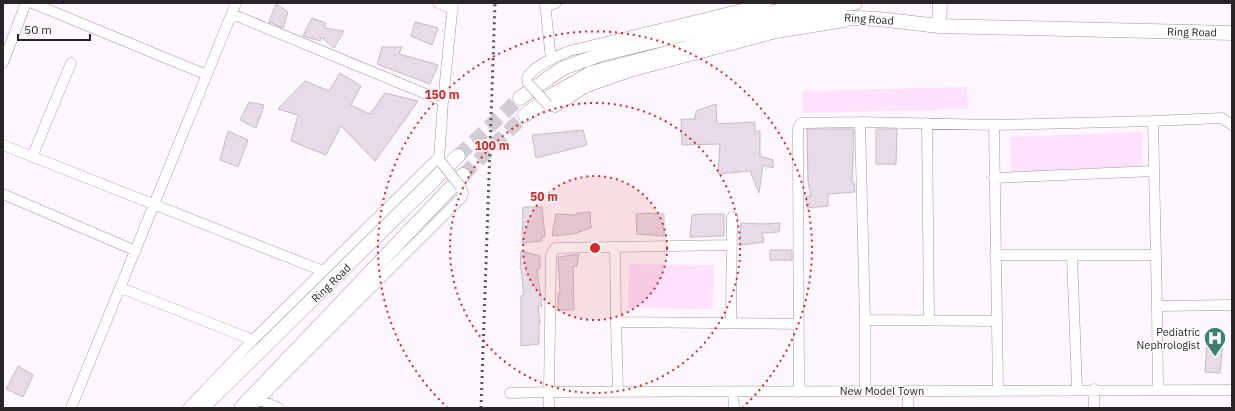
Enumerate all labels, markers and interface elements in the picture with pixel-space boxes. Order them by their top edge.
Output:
street label: Ring Road [844,10,894,28]
scale bar [18,16,90,42]
text: 50 m [24,22,52,37]
street label: Ring Road [1167,25,1217,39]
text: 150 m [424,87,460,102]
text: 100 m [474,138,510,153]
text: 50 m [530,189,558,204]
centre of rings [588,241,602,255]
street label: Ring Road [308,261,354,305]
place label: Pediatric Nephrologist [1137,325,1200,352]
hospital icon: Pediatric Nephrologist [1202,325,1228,358]
street label: New Model Town [840,384,924,398]

